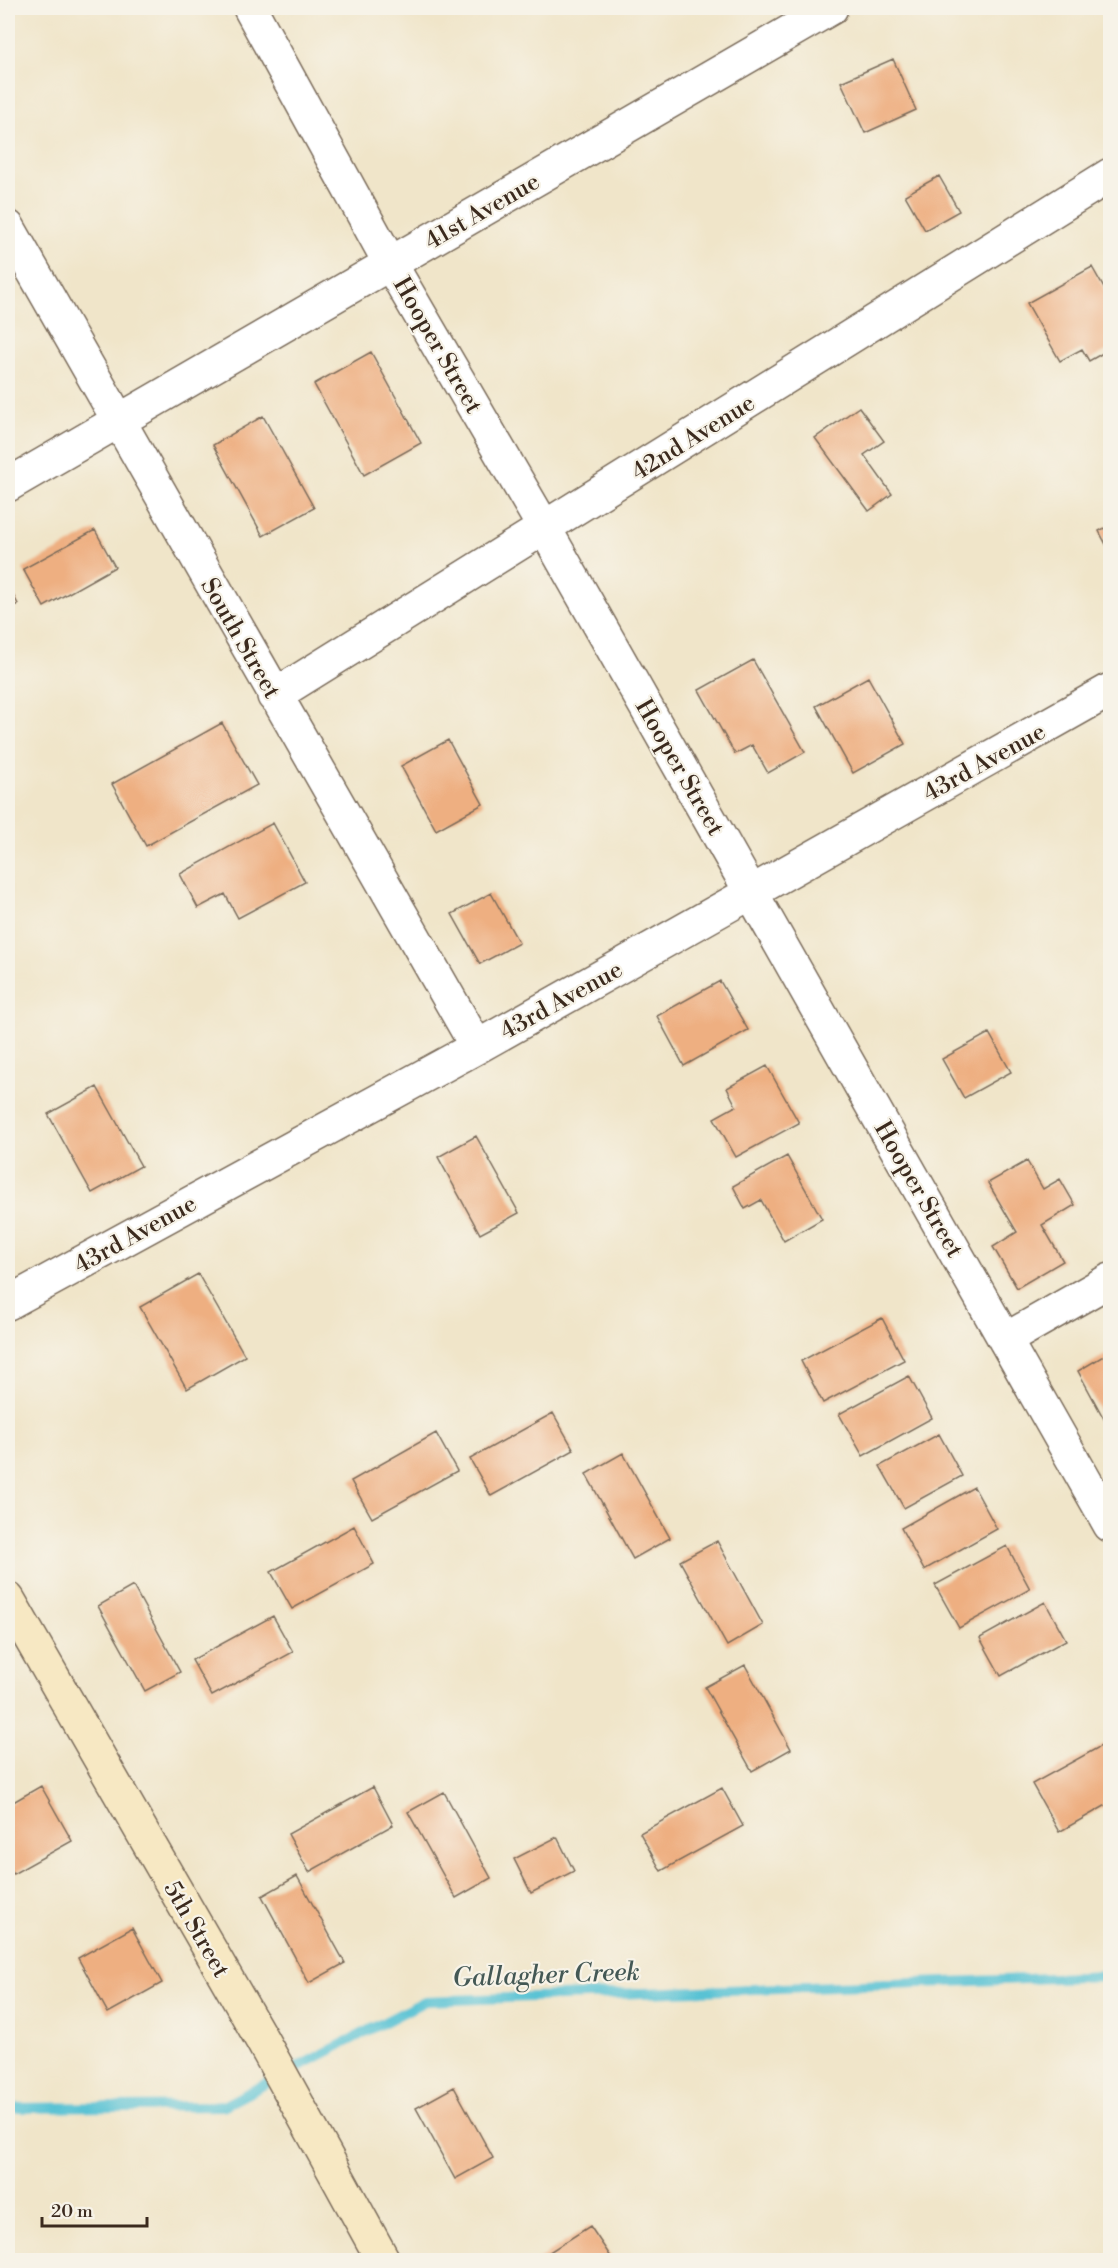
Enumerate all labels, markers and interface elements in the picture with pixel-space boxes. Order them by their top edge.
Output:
street label: 41st Avenue [420,167,545,257]
street label: Hooper Street [386,272,489,420]
street label: 42nd Avenue [626,388,761,488]
street label: South Street [194,573,287,705]
street label: Hooper Street [628,694,731,842]
street label: 43rd Avenue [918,717,1051,809]
street label: 43rd Avenue [495,955,628,1047]
street label: Hooper Street [867,1116,970,1264]
street label: 43rd Avenue [69,1189,202,1281]
street label: 5th Street [157,1876,236,1984]
water label: Gallagher Creek [452,1956,640,1994]
scale bar [42,2190,147,2228]
text: 20 m [51,2200,93,2223]

